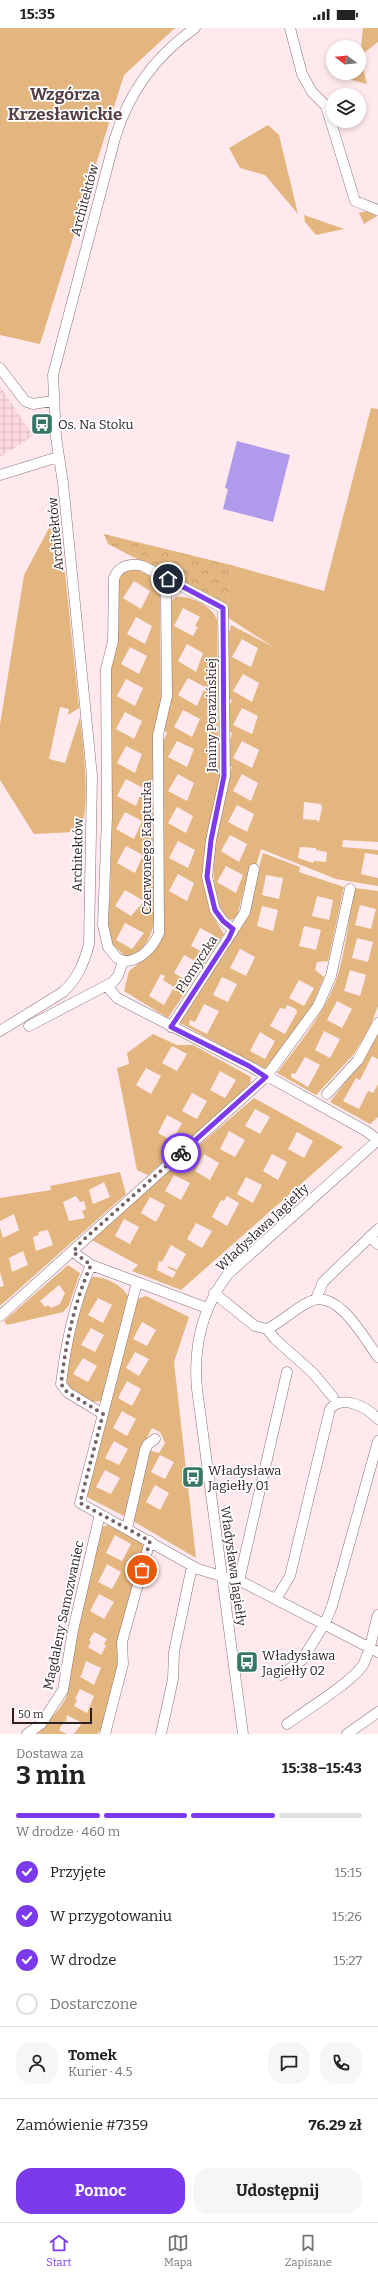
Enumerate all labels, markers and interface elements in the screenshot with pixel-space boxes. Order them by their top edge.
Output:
text: 15:35 [20,5,55,23]
north arrow [326,40,366,80]
map controls [326,40,366,128]
district label: Wzgórza Krzesławickie [8,84,122,125]
button: layers [326,88,366,128]
street label: Architektów [68,162,101,238]
bus stop icon: Os. Na Stoku [29,411,55,437]
place label: Os. Na Stoku [58,417,134,432]
street label: Architektów [45,496,66,571]
pin [151,562,185,596]
icon: home [157,568,179,590]
street label: Janiny Porazińskiej [204,658,219,773]
street label: Czerwonego Kapturka [139,781,154,915]
street label: Architektów [69,817,86,892]
street label: Płomyczka [172,933,220,996]
courier [161,1133,201,1173]
icon: bike [170,1142,192,1164]
street label: Władysława Jagiełły [213,1181,312,1274]
place label: Władysława Jagiełły 01 [207,1463,281,1493]
bus stop icon: Władysława Jagiełły 01 [180,1464,206,1490]
street label: Władysława Jagiełły [218,1505,249,1627]
street label: Magdaleny Samozwaniec [40,1539,87,1691]
pin [125,1553,159,1587]
icon: bag [131,1559,153,1581]
place label: Władysława Jagiełły 02 [261,1648,335,1678]
bus stop icon: Władysława Jagiełły 02 [234,1649,260,1675]
scale bar [12,1706,92,1725]
text: 50 m [18,1708,44,1721]
text: Dostawa za [16,1746,84,1761]
text: 15:38–15:43 [282,1759,362,1777]
text: 3 min [16,1760,85,1791]
text: W drodze · 460 m [16,1824,120,1839]
icon: check [16,1861,38,1883]
text: Przyjęte [50,1863,106,1881]
text: 15:15 [335,1865,362,1880]
icon: check [16,1905,38,1927]
text: W przygotowaniu [50,1907,172,1925]
text: 15:26 [332,1909,362,1924]
icon: check [16,1949,38,1971]
text: W drodze [50,1951,116,1969]
text: 15:27 [334,1953,362,1968]
text: Dostarczone [50,1995,137,2013]
button: person [16,2042,58,2084]
button: chat [268,2042,310,2084]
button: phone [320,2042,362,2084]
text: Tomek [68,2046,117,2064]
text: Kurier · 4.5 [68,2064,132,2079]
text: Zamówienie #7359 [16,2116,148,2134]
text: 76.29 zł [309,2116,362,2134]
button: Pomoc [16,2168,185,2214]
button: Udostępnij [193,2168,362,2214]
tab: Start [46,2232,71,2269]
tab: Mapa [164,2232,192,2269]
tab: Zapisane [285,2232,332,2269]

